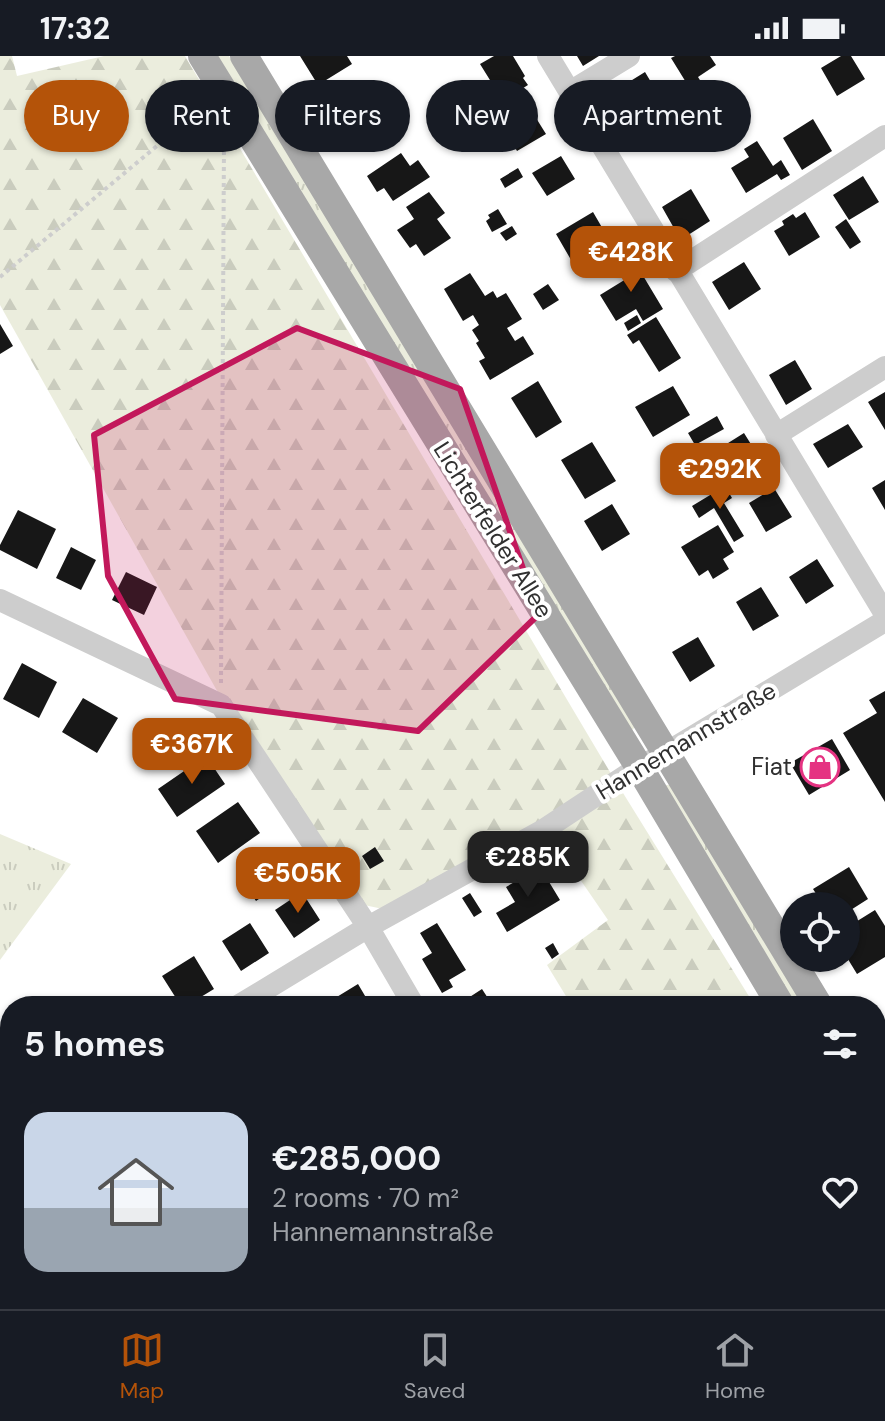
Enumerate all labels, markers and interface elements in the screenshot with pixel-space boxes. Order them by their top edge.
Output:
text: 17:32 [40,9,110,48]
chip: Buy [24,80,129,152]
chip: Rent [145,80,259,152]
chip: Filters [275,80,410,152]
chip: New [426,80,538,152]
chip: Apartment [554,80,751,152]
pin: €428K [575,226,687,294]
text: €428K [588,235,674,269]
street label: Lichterfelder Allee [427,436,560,624]
pin: €292K [664,443,776,511]
text: €292K [678,452,762,486]
street label: Hannemannstraße [590,675,781,807]
pin: €367K [136,718,248,786]
text: €367K [150,727,234,761]
shop icon: Fiat [799,746,841,788]
place label: Fiat [751,751,792,782]
pin: €285K [472,831,584,899]
text: €285K [486,840,570,874]
pin: €505K [242,847,354,915]
text: €505K [254,856,342,890]
map controls [780,892,860,972]
button: locate [780,892,860,972]
text: 5 homes [24,1022,165,1067]
icon: filters [818,1022,862,1066]
text: €285,000 [272,1136,441,1181]
icon: home [88,1144,184,1240]
icon: heart [818,1170,862,1214]
text: 2 rooms · 70 m² [272,1181,459,1215]
text: Hannemannstraße [272,1215,494,1249]
tab: Map [120,1328,164,1405]
tab: Saved [404,1328,465,1405]
tab: Home [705,1328,765,1405]

